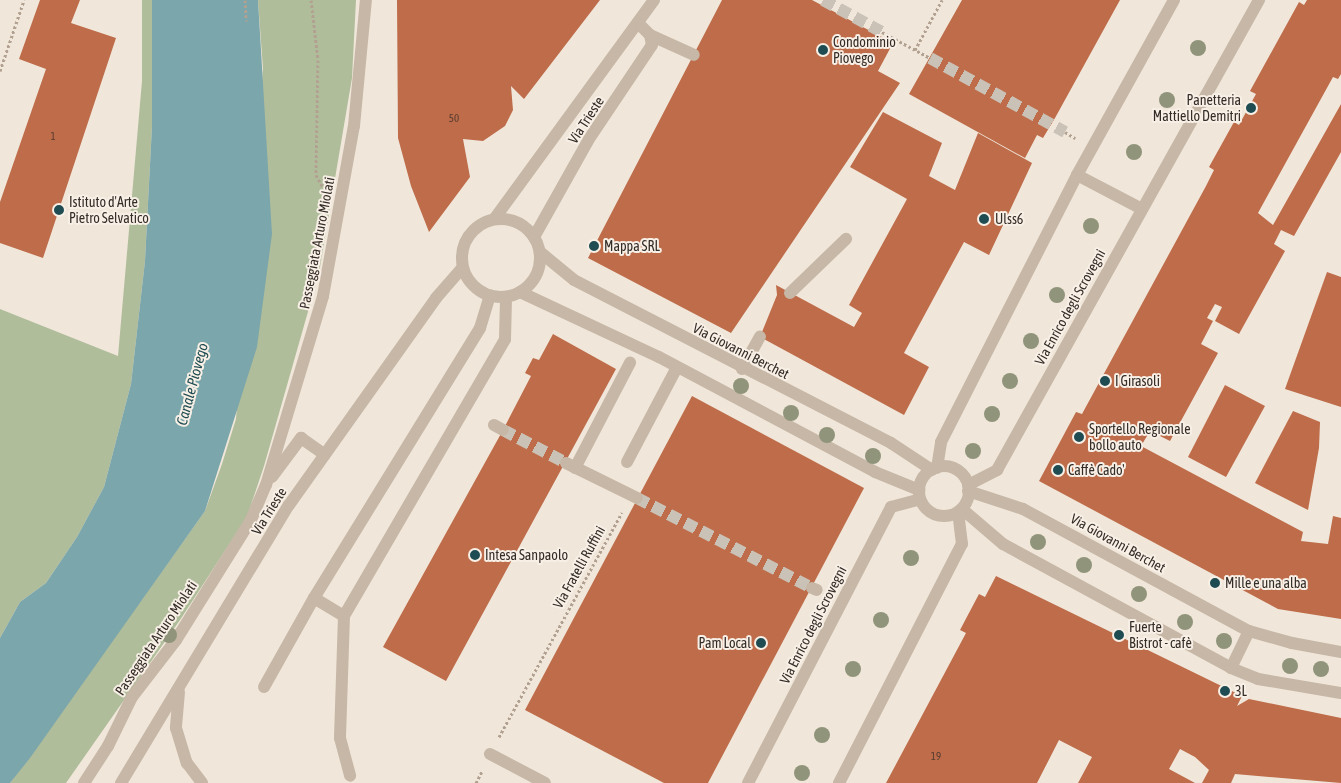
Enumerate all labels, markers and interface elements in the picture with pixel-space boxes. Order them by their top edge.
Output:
place label: Condominio Piovego [833,34,896,66]
marker: Condominio Piovego [817,44,829,56]
place label: Panetteria Mattiello Demitri [1153,92,1241,124]
street label: Via Trieste [565,93,607,147]
marker: Panetteria Mattiello Demitri [1245,102,1257,114]
house number: 50 [449,111,459,125]
house number: 1 [50,129,56,143]
street label: Passeggiata Arturo Miolati [296,176,338,310]
place label: Istituto d'Arte Pietro Selvatico [69,194,149,226]
marker: Istituto d'Arte Pietro Selvatico [53,204,65,216]
place label: Ulss6 [995,211,1023,227]
marker: Ulss6 [977,212,991,226]
place label: Mappa SRL [604,238,660,254]
marker: Mappa SRL [588,240,600,252]
street label: Via Enrico degli Scrovegni [1031,246,1109,368]
street label: Via Giovanni Berchet [690,319,792,383]
water label: Canale Piovego [172,341,212,427]
place label: I Girasoli [1115,373,1160,389]
marker: I Girasoli [1099,375,1111,387]
place label: Sportello Regionale bollo auto [1089,421,1191,454]
marker: Sportello Regionale bollo auto [1073,431,1085,443]
place label: Caffè Cado' [1068,462,1124,478]
marker: Caffè Cado' [1052,464,1064,476]
street label: Via Trieste [248,484,290,538]
street label: Via Giovanni Berchet [1068,510,1168,576]
street label: Via Fratelli Ruffini [549,523,609,611]
place label: Intesa Sanpaolo [485,547,568,563]
marker: Intesa Sanpaolo [469,549,481,561]
street label: Via Enrico degli Scrovegni [776,563,850,687]
place label: Mille e una alba [1225,575,1307,591]
marker: Mille e una alba [1209,577,1221,589]
street label: Passeggiata Arturo Miolati [112,578,200,698]
place label: Fuerte Bistrot - cafè [1129,619,1192,652]
marker: Fuerte Bistrot - cafè [1113,629,1125,641]
place label: Pam Local [699,635,751,651]
marker: Pam Local [755,637,767,649]
place label: 3L [1235,683,1247,699]
marker: 3L [1219,685,1231,697]
house number: 19 [931,749,941,763]

